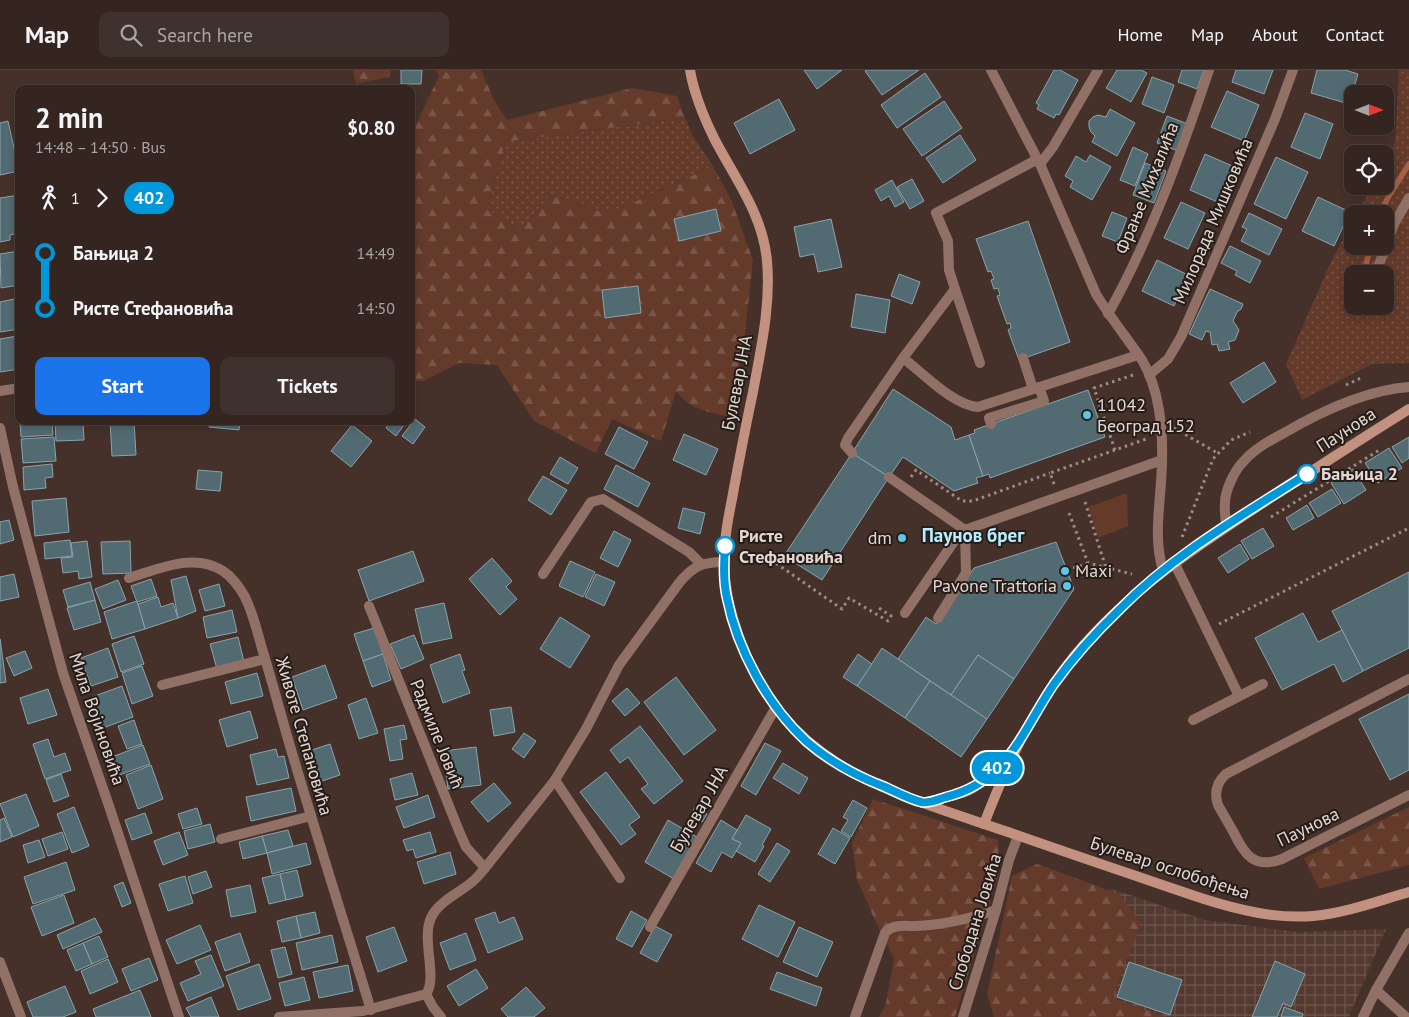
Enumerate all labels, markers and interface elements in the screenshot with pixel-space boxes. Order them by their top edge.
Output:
search box [99,12,449,57]
text: Map [25,19,69,50]
icon: search [117,21,145,49]
text: Search here [157,23,253,47]
text: Home [1117,23,1163,46]
text: Map [1191,23,1224,46]
text: About [1252,23,1298,46]
text: Contact [1326,23,1384,46]
north arrow [1344,85,1394,135]
map controls [1344,85,1394,315]
text: 2 min [35,99,103,136]
text: $0.80 [347,116,395,140]
street label: Фрање Михалића [1110,118,1183,257]
street label: Милорада Мишковића [1167,134,1258,307]
text: 14:48 – 14:50 · Bus [35,137,166,157]
button: locate [1344,145,1394,195]
icon: walk [35,184,63,212]
icon: forward [88,184,116,212]
text: 402 [134,186,164,209]
text: 1 [71,188,80,208]
button: + [1344,205,1394,255]
text: Бањица 2 [73,241,154,265]
text: 14:49 [357,243,395,263]
button: − [1344,265,1394,315]
text: Ристе Стефановића [73,296,234,320]
text: 14:50 [357,298,395,318]
street label: Булевар ЈНА [716,333,757,432]
button: Start [35,357,210,415]
button: Tickets [220,357,395,415]
place label: 11042 Београд 152 [1097,393,1195,437]
street label: Паунова [1312,402,1380,457]
marker: 11042 Београд 152 [1081,409,1093,421]
place label: Бањица 2 [1321,462,1398,485]
marker: Бањица 2 [1297,464,1317,484]
district label: Паунов брег [922,523,1025,547]
place label: Ристе Стефановића [739,524,843,568]
place label: dm [868,526,892,549]
marker: dm [896,532,908,544]
marker: Ристе Стефановића [715,536,735,556]
place label: Maxi [1075,559,1112,582]
marker: Maxi [1059,565,1071,577]
place label: Pavone Trattoria [933,574,1057,597]
marker: Pavone Trattoria [1061,580,1073,592]
street label: Мила Војиновића [64,650,131,788]
street label: Животе Степановића [271,653,338,818]
street label: Радмиле Јовић [405,676,470,792]
line badge: 402 [968,752,1026,784]
text: 402 [982,756,1012,779]
street label: Булевар ЈНА [664,761,733,856]
street label: Паунова [1273,802,1343,851]
street label: Булевар ослобођења [1088,831,1253,904]
street label: Слободана Јовића [943,850,1006,993]

